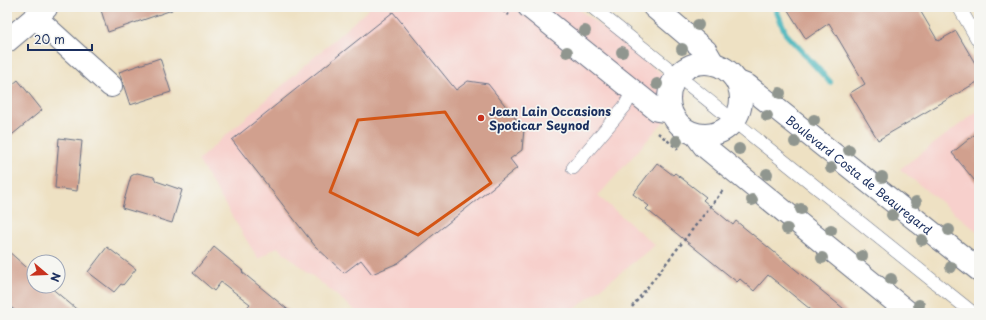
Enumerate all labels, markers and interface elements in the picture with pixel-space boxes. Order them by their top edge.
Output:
scale bar [28,26,92,52]
text: 20 m [34,30,65,48]
place label: Jean Lain Occasions Spoticar Seynod [489,102,611,134]
street label: Boulevard Costa de Beauregard [782,111,937,239]
marker: Jean Lain Occasions Spoticar Seynod [476,113,486,123]
north arrow [26,254,66,294]
text: N [46,271,65,285]

